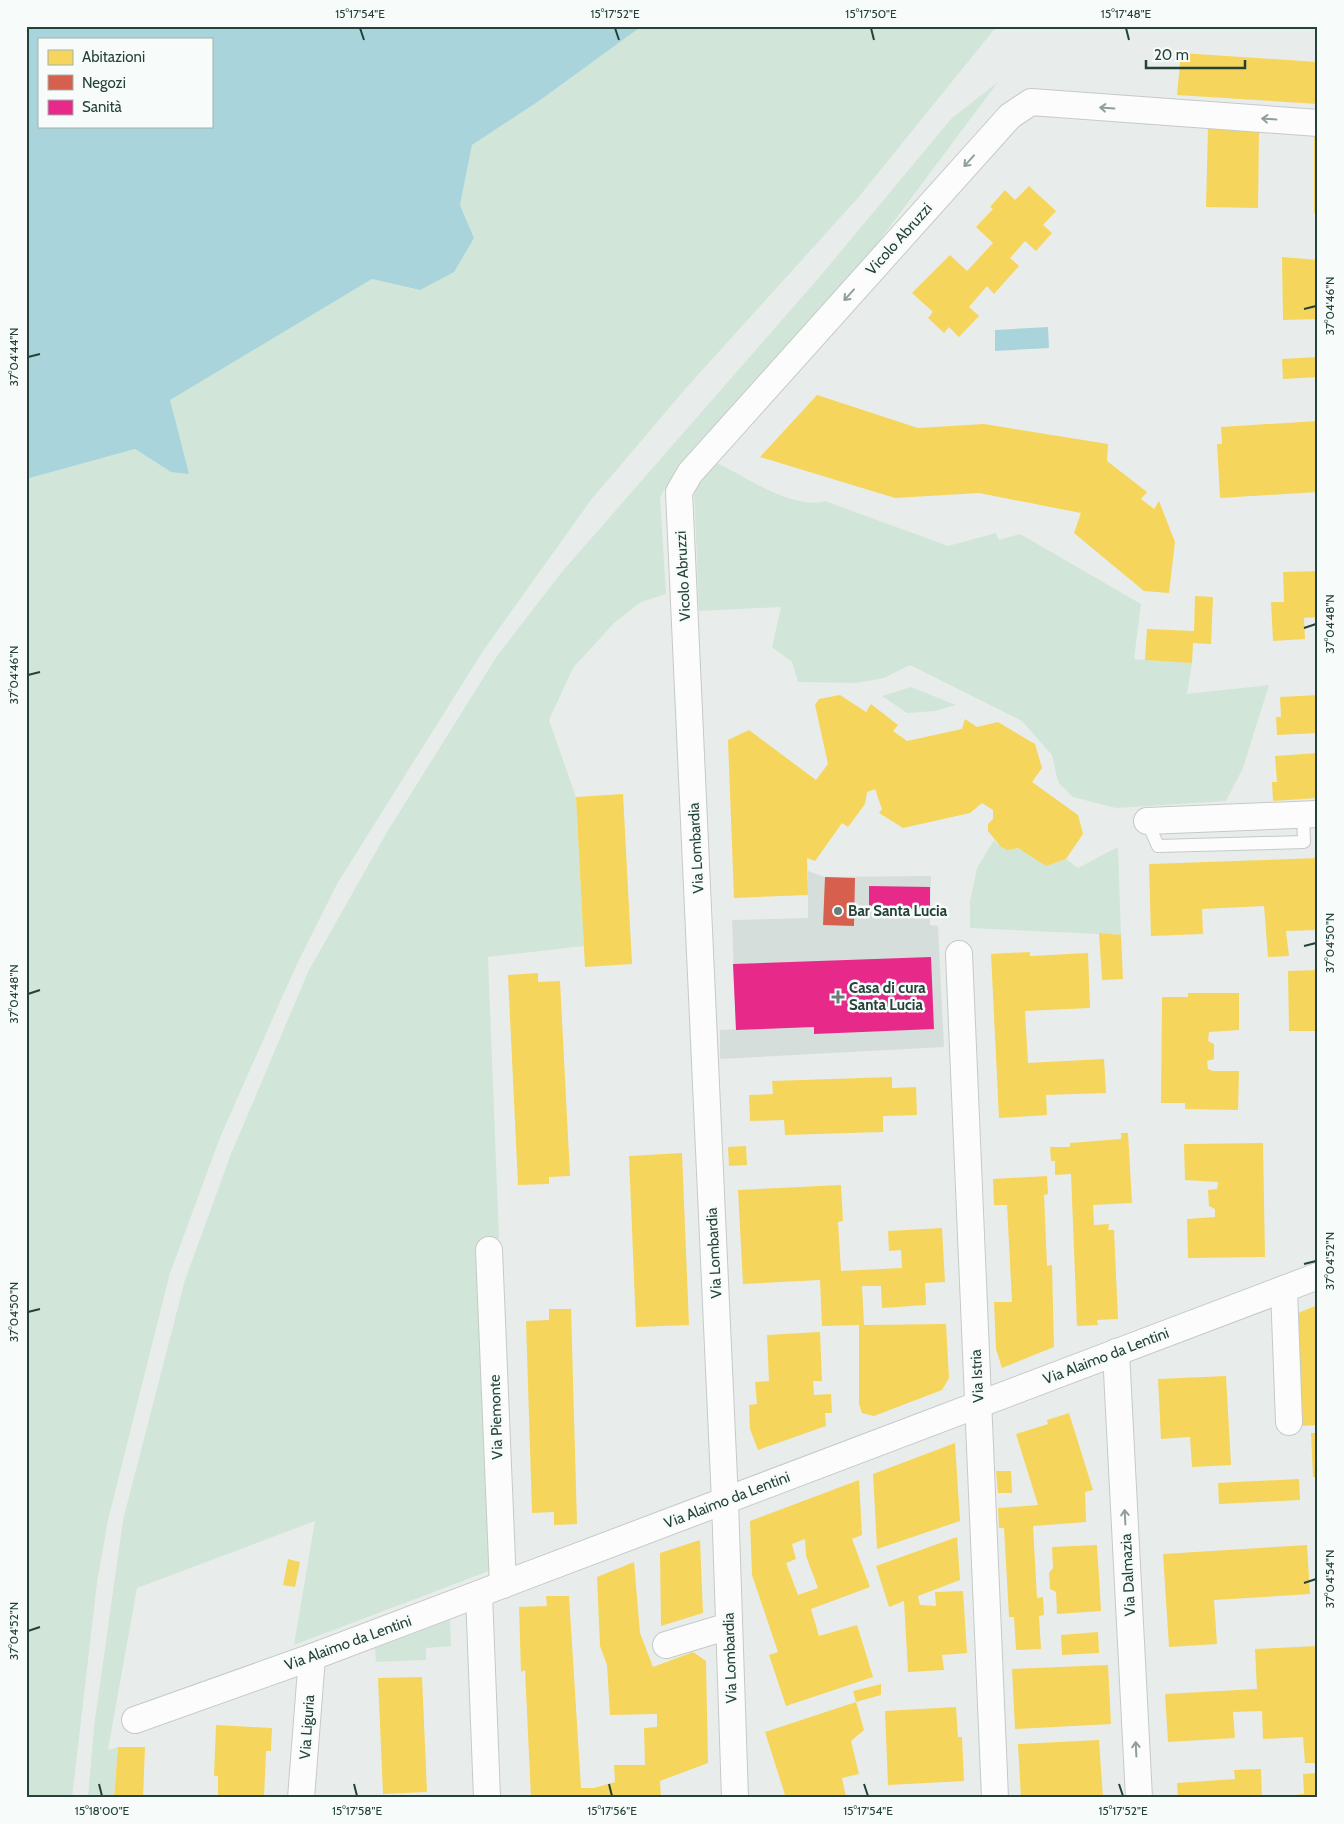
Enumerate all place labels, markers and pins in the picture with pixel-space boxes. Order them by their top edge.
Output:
place label: Bar Santa Lucia [848,902,948,920]
marker: Bar Santa Lucia [832,905,844,917]
place label: Casa di cura Santa Lucia [849,979,926,1014]
marker: Casa di cura Santa Lucia [831,990,845,1004]

